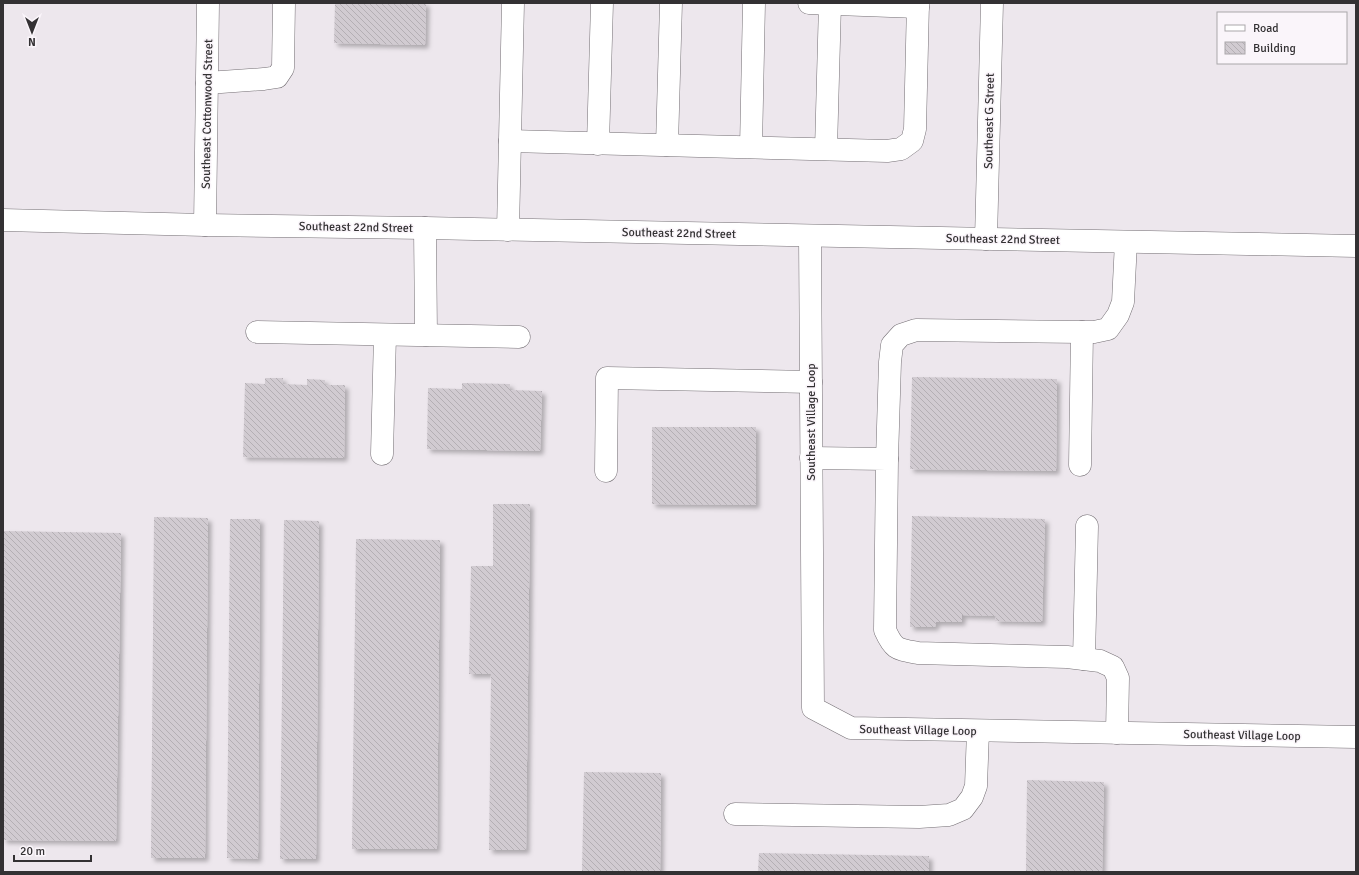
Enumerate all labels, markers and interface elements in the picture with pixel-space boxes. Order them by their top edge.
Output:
north arrow [12,12,52,52]
legend [1217,12,1347,64]
text: Road [1253,21,1279,36]
text: N [28,35,36,48]
street label: Southeast Cottonwood Street [199,39,216,189]
text: Building [1253,41,1296,56]
street label: Southeast G Street [981,73,998,169]
street label: Southeast 22nd Street [299,219,413,236]
street label: Southeast 22nd Street [622,225,736,242]
street label: Southeast 22nd Street [946,231,1060,248]
street label: Southeast Village Loop [804,363,819,481]
street label: Southeast Village Loop [859,722,977,739]
street label: Southeast Village Loop [1183,727,1301,744]
scale bar [14,837,91,863]
text: 20 m [20,844,45,859]

